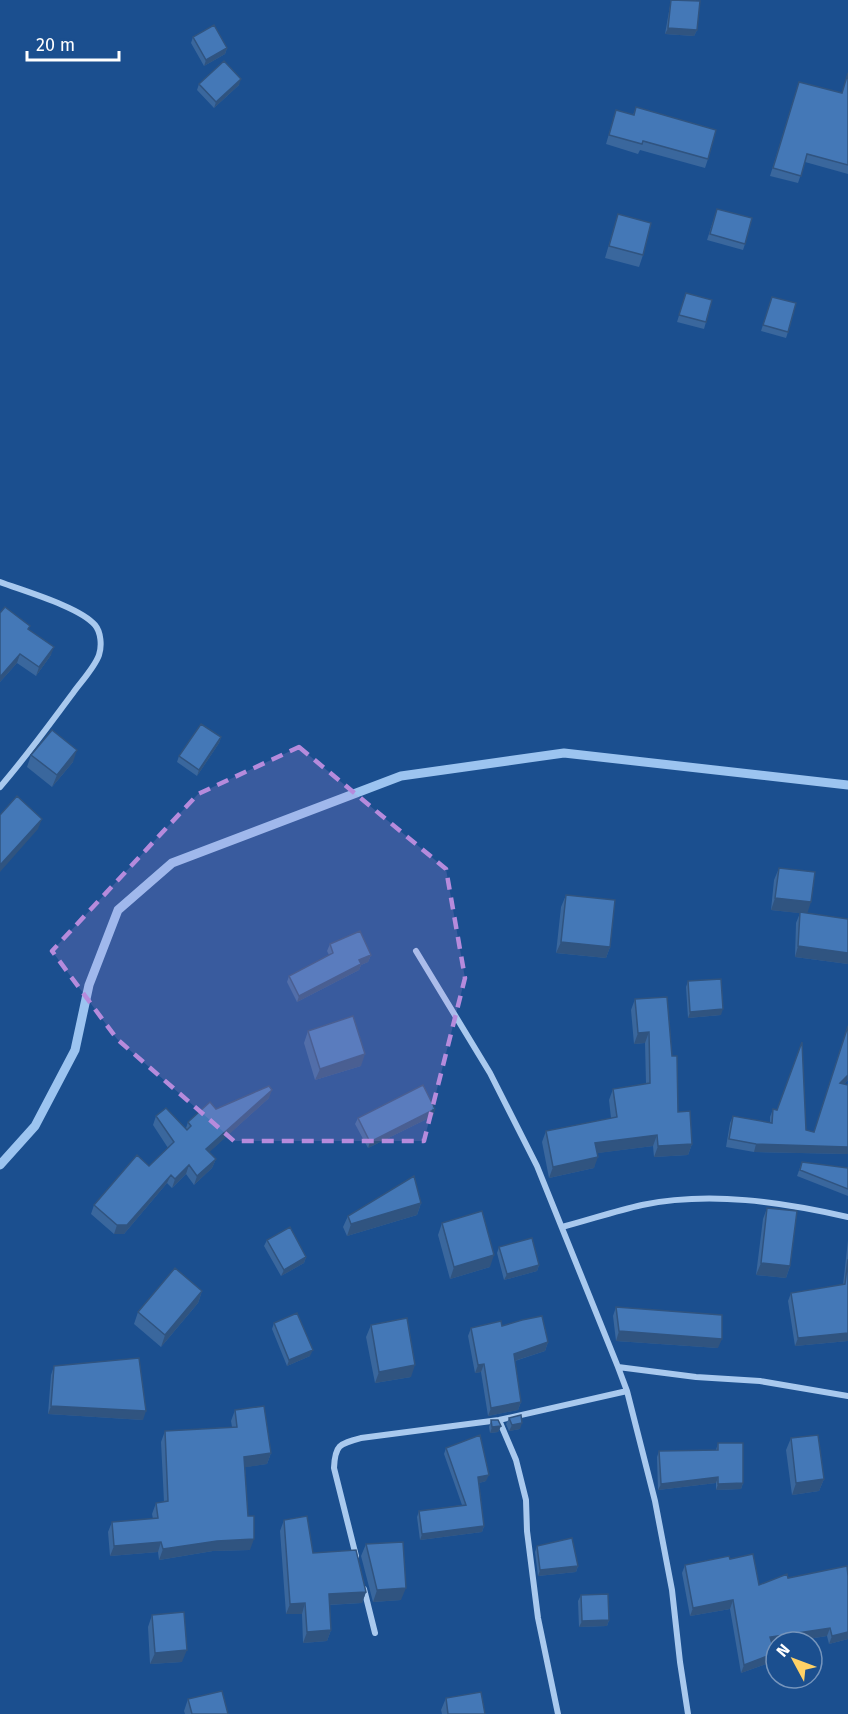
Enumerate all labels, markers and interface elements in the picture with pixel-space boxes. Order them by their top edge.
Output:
scale bar [27,24,118,62]
text: 20 m [36,34,75,56]
north arrow [764,1630,824,1690]
text: N [772,1640,794,1661]

